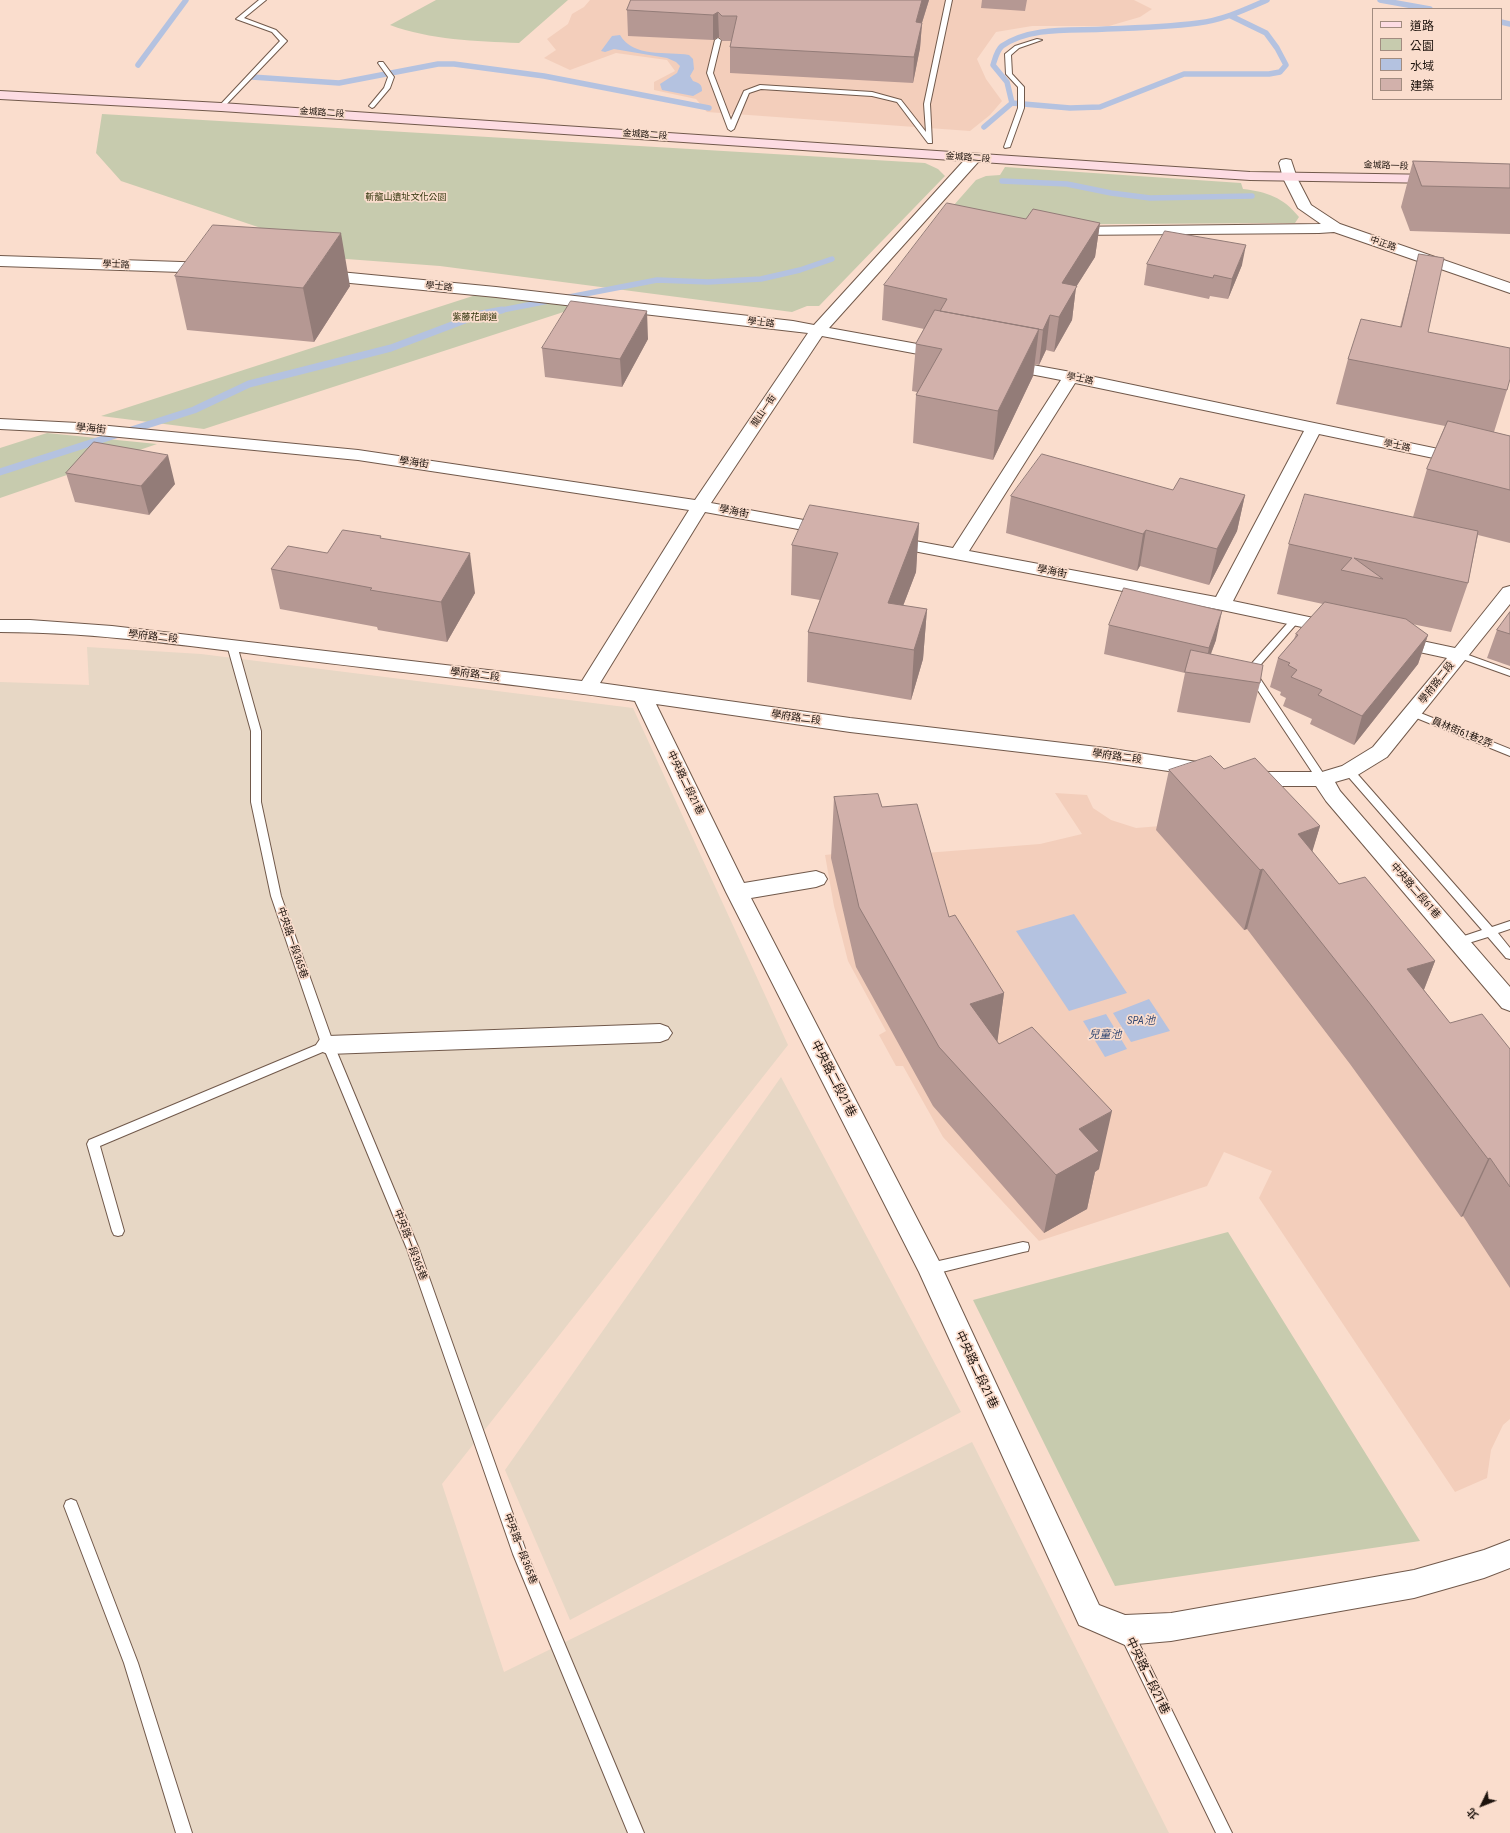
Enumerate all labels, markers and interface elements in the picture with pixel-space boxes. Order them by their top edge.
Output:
legend [1372,8,1502,100]
text: 道路 [1410,19,1434,33]
text: 公園 [1410,39,1434,53]
text: 水域 [1410,59,1434,73]
text: 建築 [1410,79,1434,93]
street label: 金城路二段 [299,106,345,120]
street label: 金城路二段 [622,128,668,142]
street label: 金城路二段 [945,151,991,165]
street label: 金城路一段 [1363,160,1409,172]
park label: 斬龍山遺址文化公園 [366,193,446,203]
street label: 中正路 [1368,234,1398,254]
street label: 學士路 [102,259,130,271]
street label: 學士路 [425,280,453,294]
park label: 紫藤花廊道 [453,313,497,323]
street label: 學士路 [747,316,775,330]
street label: 學士路 [1066,371,1094,387]
street label: 龍山一街 [749,393,779,429]
street label: 學海街 [76,422,106,436]
street label: 學士路 [1383,438,1411,454]
street label: 學海街 [398,455,430,471]
street label: 學海街 [718,503,750,521]
street label: 學海街 [1036,563,1068,581]
street label: 學府路二段 [128,628,178,646]
street label: 學府路二段 [1417,660,1457,706]
street label: 學府路二段 [449,666,501,684]
street label: 學府路二段 [770,709,822,727]
street label: 員林街61巷2弄 [1430,715,1494,751]
street label: 學府路二段 [1091,748,1143,766]
street label: 中央路二段21巷 [664,749,706,817]
street label: 中央路二段61巷 [1388,861,1442,921]
street label: 中央路一段365巷 [274,906,310,980]
water label: SPA池 [1127,1014,1155,1028]
water label: 兒童池 [1089,1028,1121,1042]
street label: 中央路二段21巷 [808,1038,858,1120]
street label: 中央路一段365巷 [391,1208,429,1282]
street label: 中央路二段21巷 [952,1329,1000,1411]
street label: 中央路一段365巷 [501,1512,539,1586]
street label: 中央路二段21巷 [1122,1635,1172,1717]
north arrow [1462,1785,1502,1825]
text: 北 [1464,1805,1481,1822]

